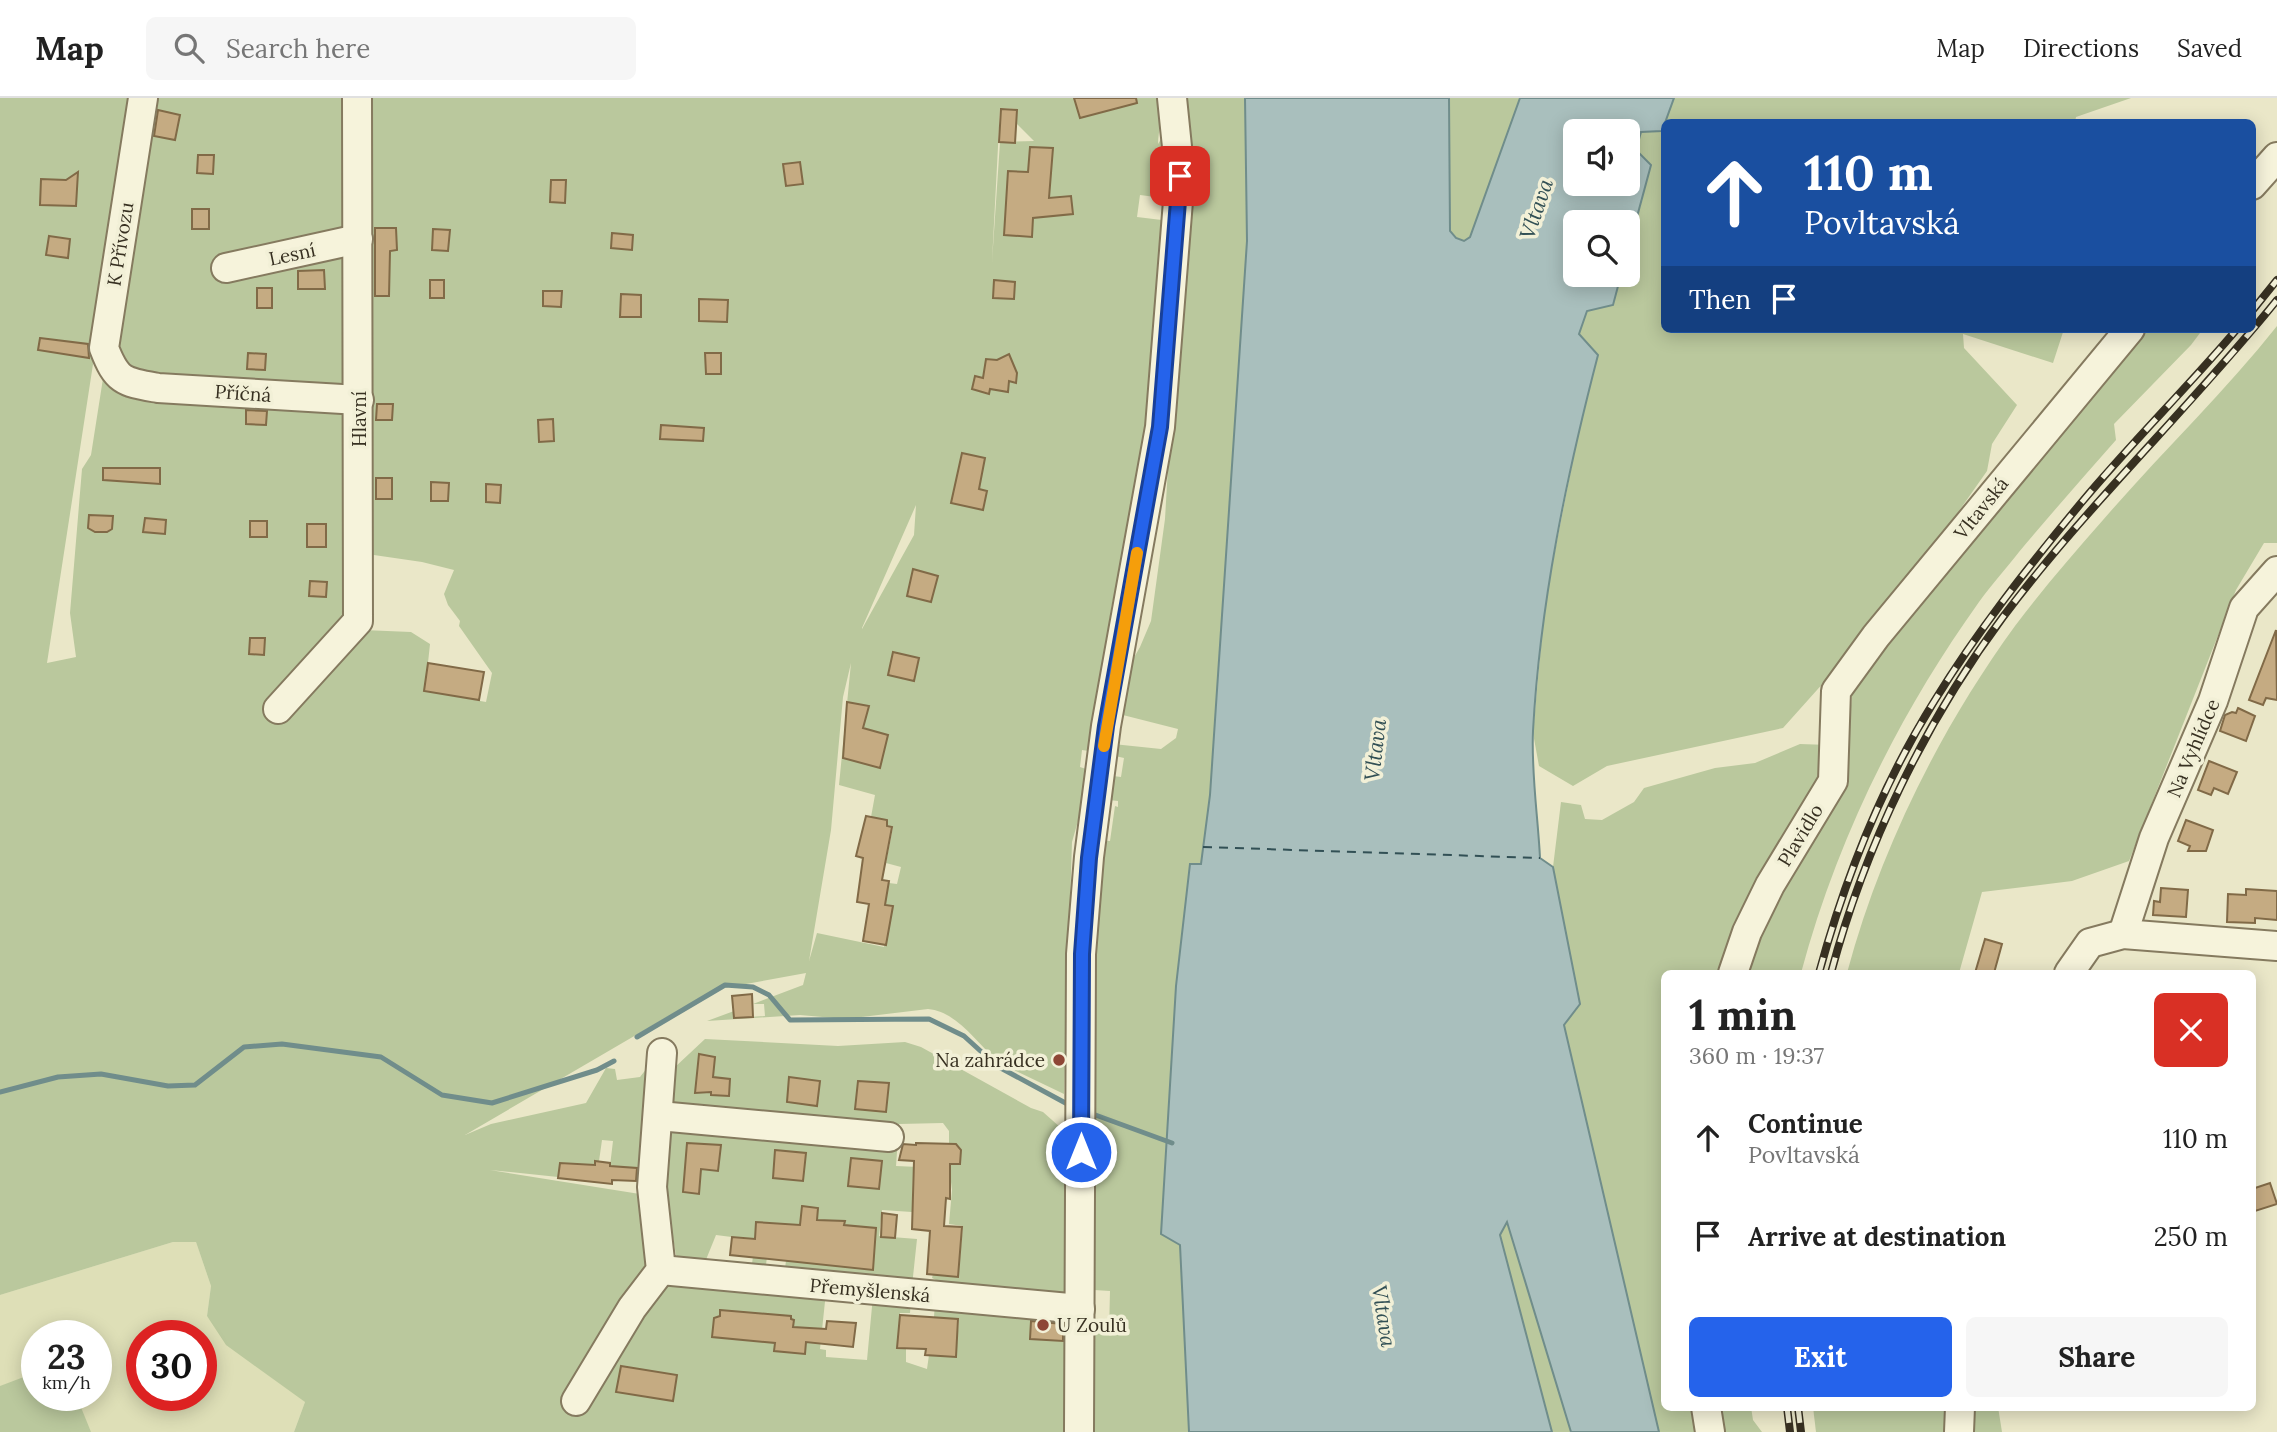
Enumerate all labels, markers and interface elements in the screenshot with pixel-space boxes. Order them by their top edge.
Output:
search box [146,17,636,80]
text: Map [35,27,104,69]
icon: search [170,29,208,67]
text: Search here [226,32,370,65]
text: Map [1936,33,1985,64]
text: Directions [2023,33,2139,64]
text: Saved [2177,33,2242,64]
map controls [1563,119,1640,287]
button: sound [1563,119,1640,196]
text: 110 m [1804,141,1933,203]
pin [1150,146,1210,206]
icon: ahead [1689,147,1780,238]
icon: arrive [1161,157,1199,195]
water label: Vltava [1513,175,1559,243]
street label: K Přívozu [102,200,138,288]
text: Povltavská [1804,202,1960,243]
button: search [1563,210,1640,287]
street label: Lesní [267,237,317,271]
icon: arrive [1765,280,1803,318]
text: Then [1689,283,1751,316]
street label: Příčná [214,379,272,407]
street label: Hlavní [347,391,371,447]
street label: Vltavská [1948,472,2014,545]
street label: Na Vyhlídce [2161,695,2225,801]
water label: Vltava [1358,717,1392,783]
street label: Plavidlo [1772,799,1828,871]
text: 1 min [1689,988,1796,1042]
button: close [2154,993,2228,1067]
text: 360 m · 19:37 [1689,1041,1824,1070]
place label: Na zahrádce [935,1048,1045,1072]
marker: Na zahrádce [1051,1052,1067,1068]
text: Continue [1748,1107,1863,1140]
position arrow [1044,1115,1118,1189]
icon: ahead [1689,1119,1727,1157]
text: 110 m [2163,1122,2228,1155]
text: Povltavská [1748,1140,1860,1169]
icon: arrive [1689,1217,1727,1255]
text: Arrive at destination [1748,1220,2006,1253]
text: 250 m [2154,1220,2228,1253]
street label: Přemyšlenská [808,1273,932,1307]
water label: Vltava [1366,1283,1402,1349]
place label: U Zoulů [1057,1313,1127,1337]
marker: U Zoulů [1035,1317,1051,1333]
button: Exit [1689,1317,1952,1397]
button: Share [1966,1317,2228,1397]
speed limit sign: 30 [126,1320,217,1411]
text: 23 [47,1334,86,1379]
text: km/h [42,1371,91,1394]

